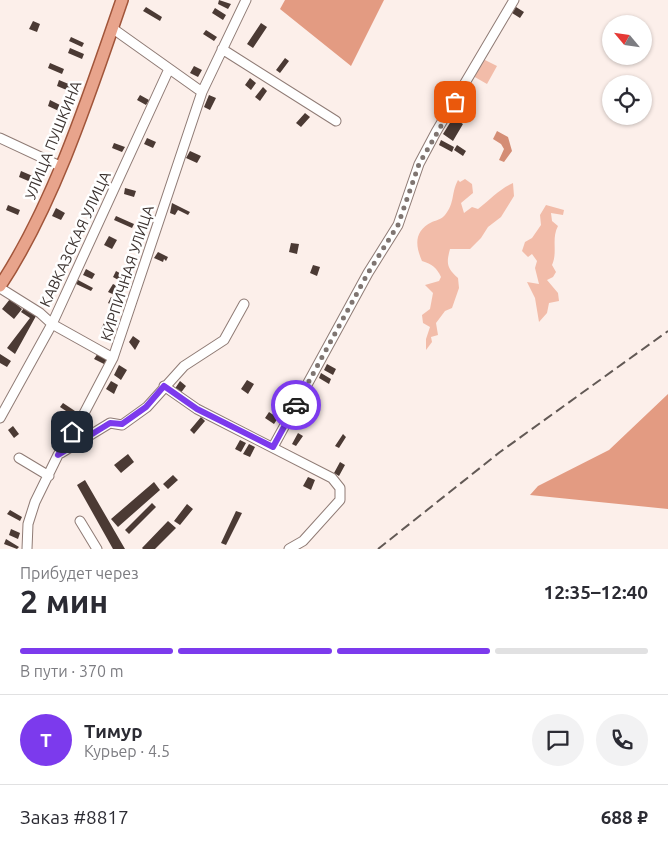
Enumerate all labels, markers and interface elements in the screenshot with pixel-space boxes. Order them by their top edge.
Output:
north arrow [602,15,652,65]
map controls [602,15,652,125]
button: locate [602,75,652,125]
street label: УЛИЦА ПУШКИНА [21,78,85,202]
pin [434,81,476,123]
icon: bag [441,88,469,116]
street label: КАВКАЗСКАЯ УЛИЦА [36,168,114,310]
street label: КИРПИЧНАЯ УЛИЦА [97,203,157,343]
courier [271,380,321,430]
icon: car [282,391,310,419]
pin [51,411,93,453]
icon: home [58,418,86,446]
text: Прибудет через [20,564,139,582]
text: 12:35–12:40 [543,581,648,603]
text: 2 мин [20,583,108,619]
text: В пути · 370 m [20,662,123,680]
button: chat [532,714,584,766]
button: phone [596,714,648,766]
text: Тимур [84,720,143,742]
text: Т [40,729,52,751]
text: Курьер · 4.5 [84,742,170,760]
text: Заказ #8817 [20,806,129,828]
text: 688 ₽ [601,806,648,828]

